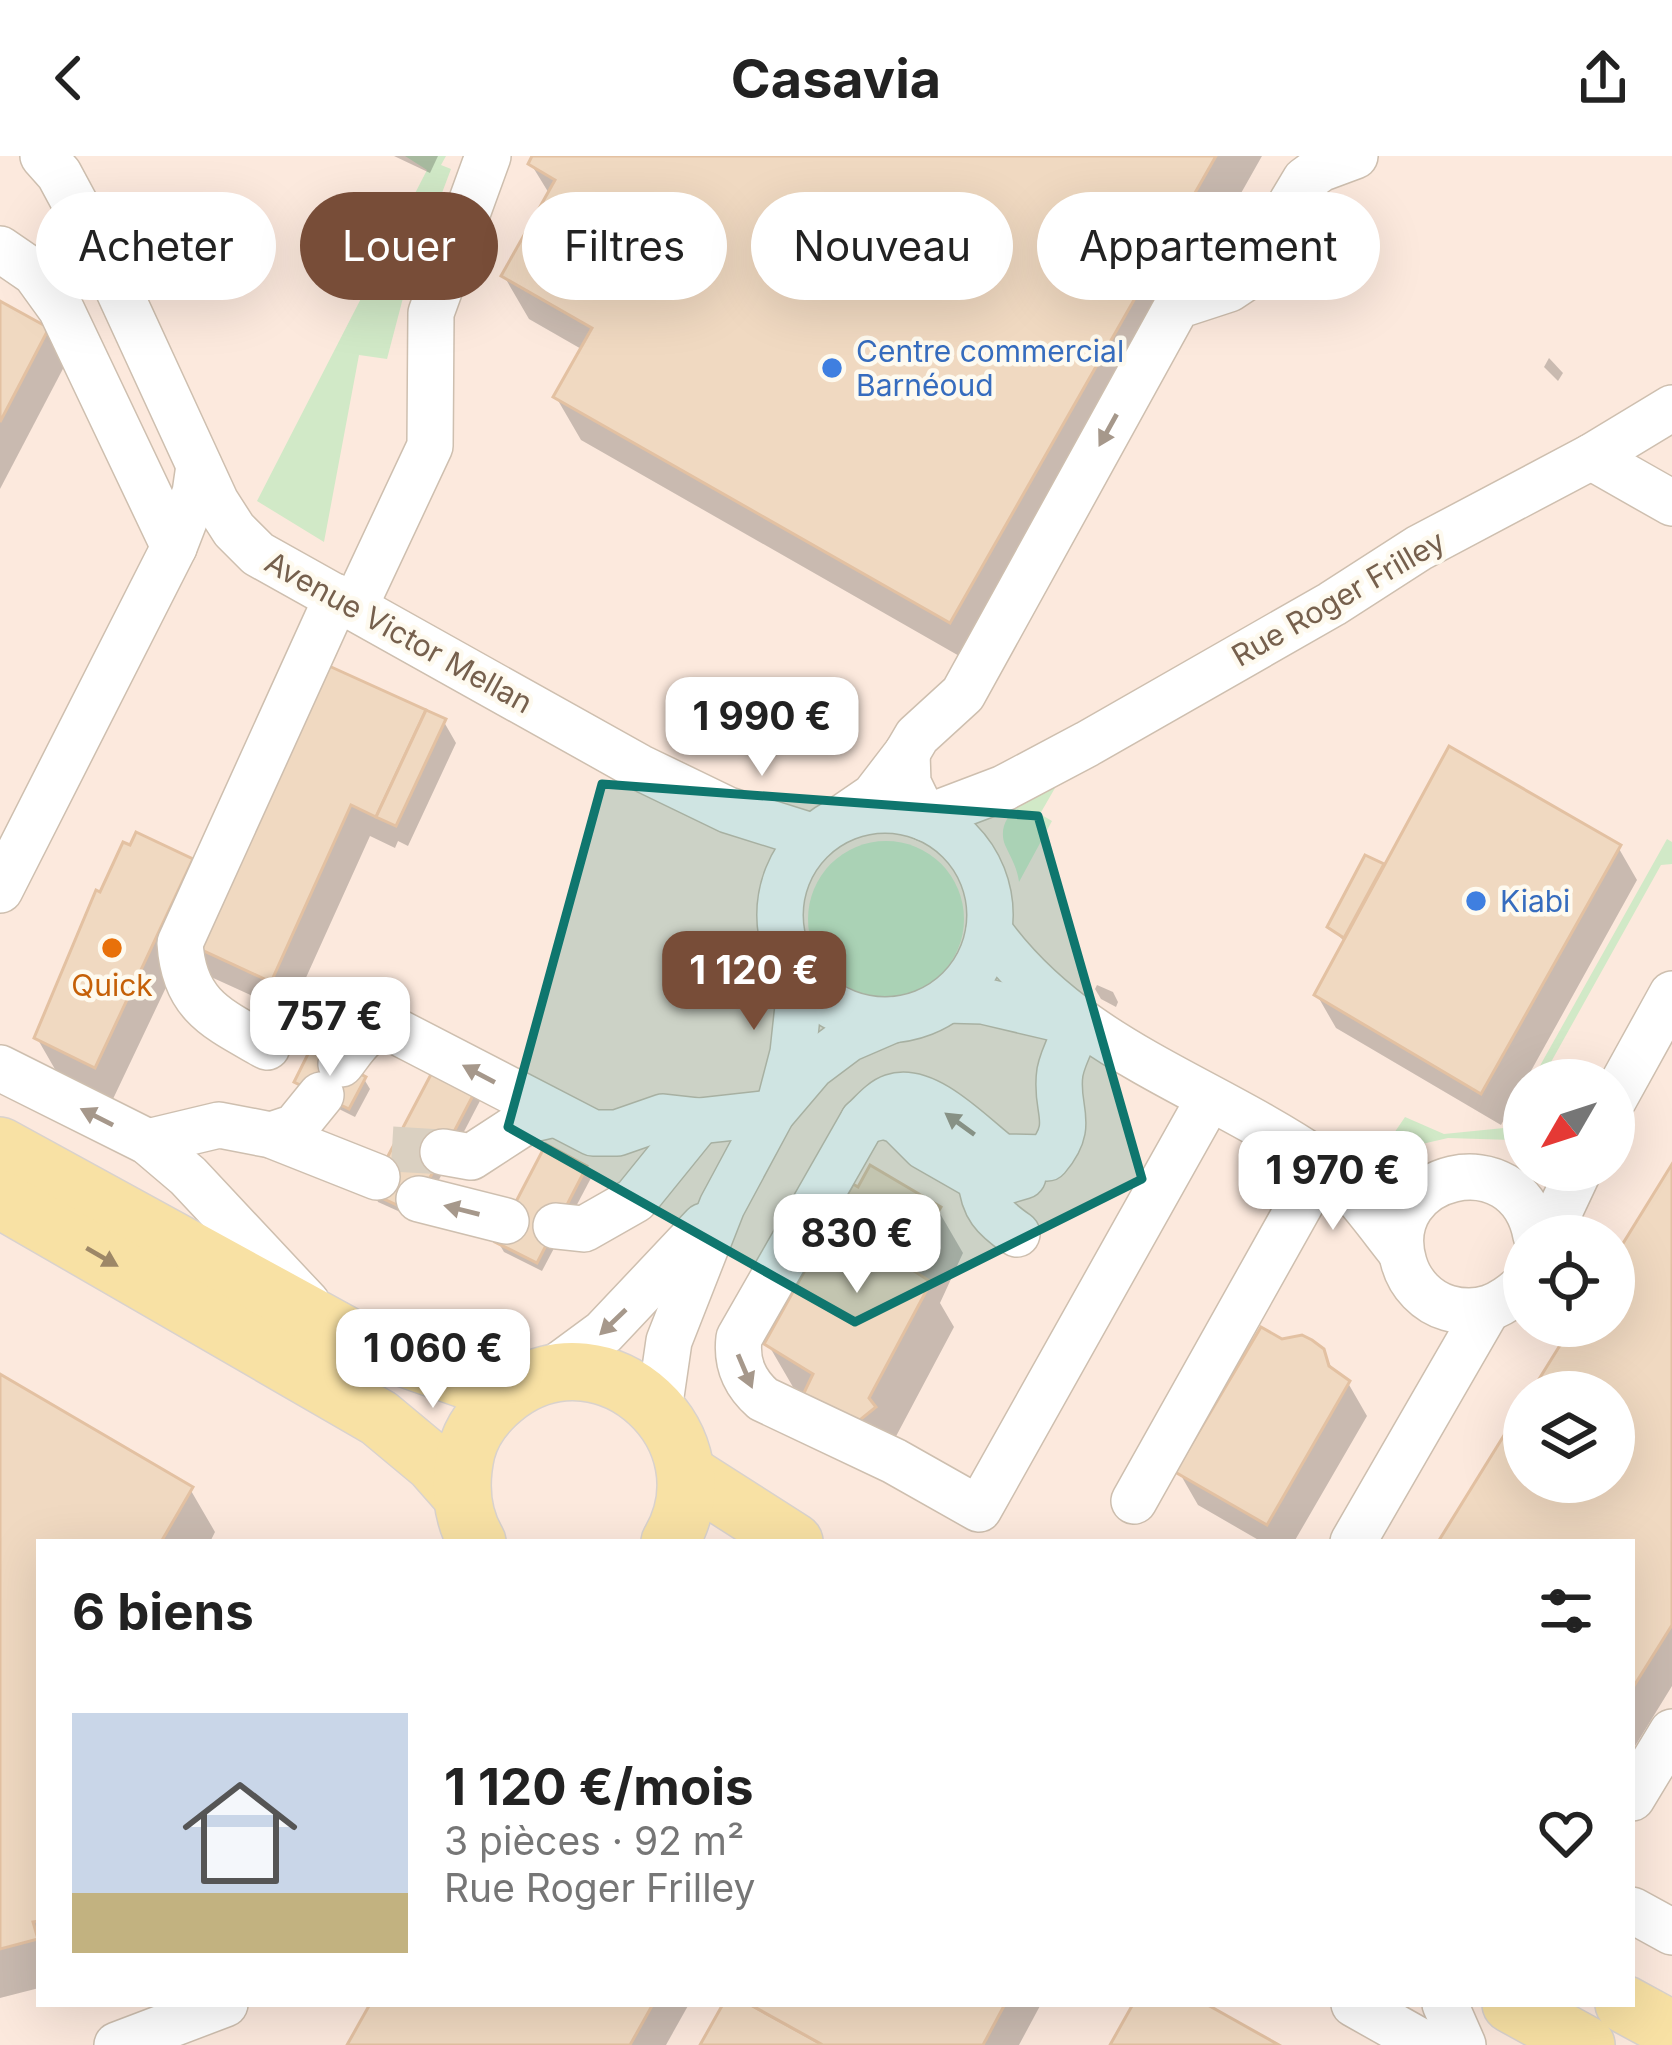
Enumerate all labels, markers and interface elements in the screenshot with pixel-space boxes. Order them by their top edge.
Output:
icon: back [36,45,102,111]
icon: share [1570,45,1636,111]
text: Casavia [731,46,941,111]
chip: Acheter [36,192,276,300]
chip: Louer [300,192,498,300]
chip: Filtres [522,192,727,300]
chip: Nouveau [751,192,1013,300]
chip: Appartement [1037,192,1380,300]
place label: Centre commercial Barnéoud [856,333,1124,403]
marker: Centre commercial Barnéoud [819,355,845,381]
one-way arrow [1098,412,1119,447]
street label: Rue Roger Frilley [1225,522,1451,673]
street label: Avenue Victor Mellan [259,544,539,720]
pin: 1 990 € [651,677,873,779]
text: 1 990 € [693,692,831,739]
place label: Kiabi [1500,883,1570,919]
marker: Kiabi [1463,888,1489,914]
pin: 1 120 € [643,931,865,1033]
marker: Quick [99,935,125,961]
text: 1 120 € [689,946,819,993]
place label: Quick [71,967,153,1003]
pin: 757 € [246,977,414,1079]
text: 757 € [277,992,383,1039]
north arrow [1503,1059,1635,1191]
map controls [1503,1059,1635,1503]
one-way arrow [461,1065,496,1085]
one-way arrow [80,1107,114,1127]
one-way arrow [944,1112,976,1136]
pin: 1 970 € [1222,1131,1444,1233]
text: 1 970 € [1266,1146,1400,1193]
pin: 830 € [773,1194,941,1296]
one-way arrow [443,1200,480,1219]
text: 830 € [801,1209,913,1256]
button: locate [1503,1215,1635,1347]
one-way arrow [85,1245,118,1266]
one-way arrow [599,1308,628,1336]
pin: 1 060 € [322,1309,544,1411]
text: 1 060 € [363,1324,503,1371]
one-way arrow [736,1354,755,1389]
button: layers [1503,1371,1635,1503]
icon: filters [1533,1578,1599,1644]
text: 6 biens [72,1581,254,1642]
text: 1 120 €/mois [444,1756,754,1817]
icon: home [168,1761,312,1905]
icon: heart [1533,1800,1599,1866]
text: 3 pièces · 92 m² [444,1817,744,1864]
text: Rue Roger Frilley [444,1864,756,1911]

